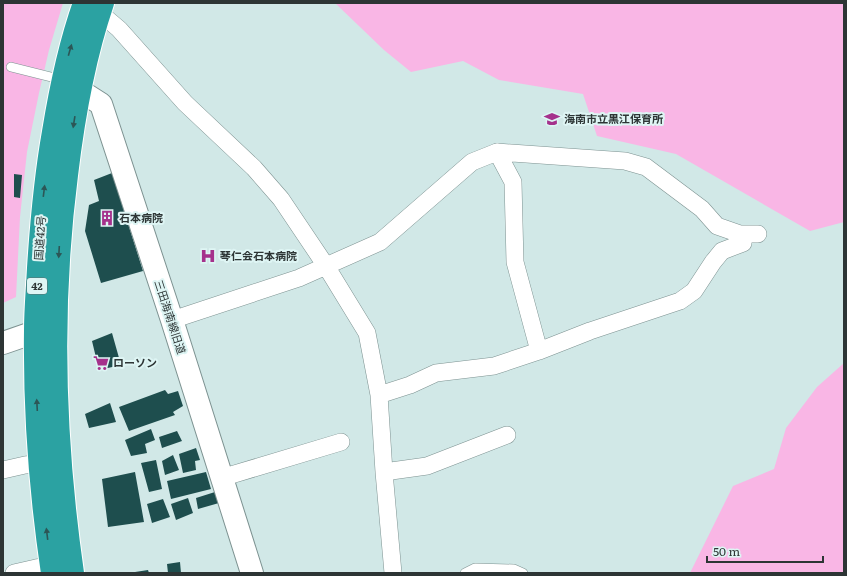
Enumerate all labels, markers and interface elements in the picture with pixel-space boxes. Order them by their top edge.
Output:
one-way arrow [67,43,73,55]
school or university icon: 海南市立黒江保育所 [543,110,561,128]
place label: 海南市立黒江保育所 [564,110,663,126]
one-way arrow [71,116,77,128]
one-way arrow [41,185,48,197]
building icon: 石本病院 [98,209,116,227]
place label: 石本病院 [119,209,163,225]
street label: 国道42号 [29,215,49,261]
one-way arrow [56,246,62,259]
hospital icon: 琴仁会石本病院 [199,247,217,265]
place label: 琴仁会石本病院 [219,247,297,263]
road number: 42 [27,278,47,294]
street label: 三田海南線旧道 [151,278,190,356]
supermarket icon: ローソン [92,354,110,372]
place label: ローソン [113,354,157,370]
one-way arrow [33,399,40,411]
one-way arrow [44,528,50,540]
scale bar [707,538,823,564]
text: 50 m [713,542,740,560]

